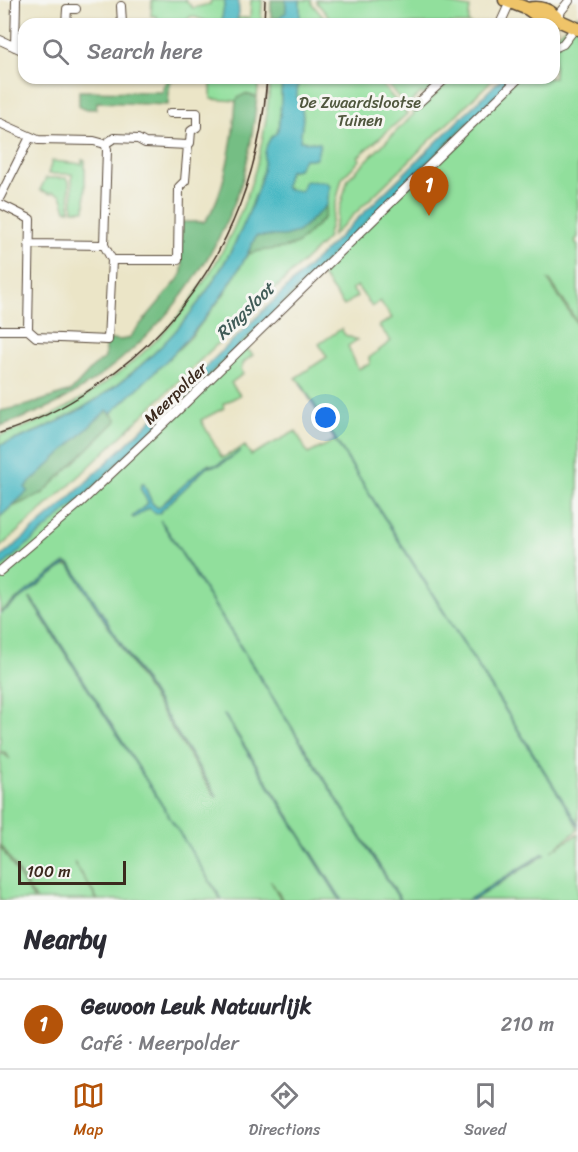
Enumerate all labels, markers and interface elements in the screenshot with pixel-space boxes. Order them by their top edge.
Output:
search box [18,18,560,84]
text: Search here [87,32,203,71]
icon: search [39,35,72,68]
park label: De Zwaardslootse Tuinen [299,88,421,135]
pin: 1 [410,166,448,216]
water label: Ringsloot [208,273,284,348]
street label: Meerpolder [136,354,215,432]
your location [311,403,340,432]
text: 100 m [27,857,71,886]
scale bar [18,858,126,886]
text: Nearby [24,916,106,962]
text: Gewoon Leuk Natuurlijk [81,987,311,1026]
text: 1 [39,1007,48,1042]
text: 210 m [501,1007,554,1042]
text: Café · Meerpolder [81,1026,239,1061]
tab: Map [72,1079,105,1144]
tab: Directions [249,1079,320,1144]
tab: Saved [464,1079,506,1144]

